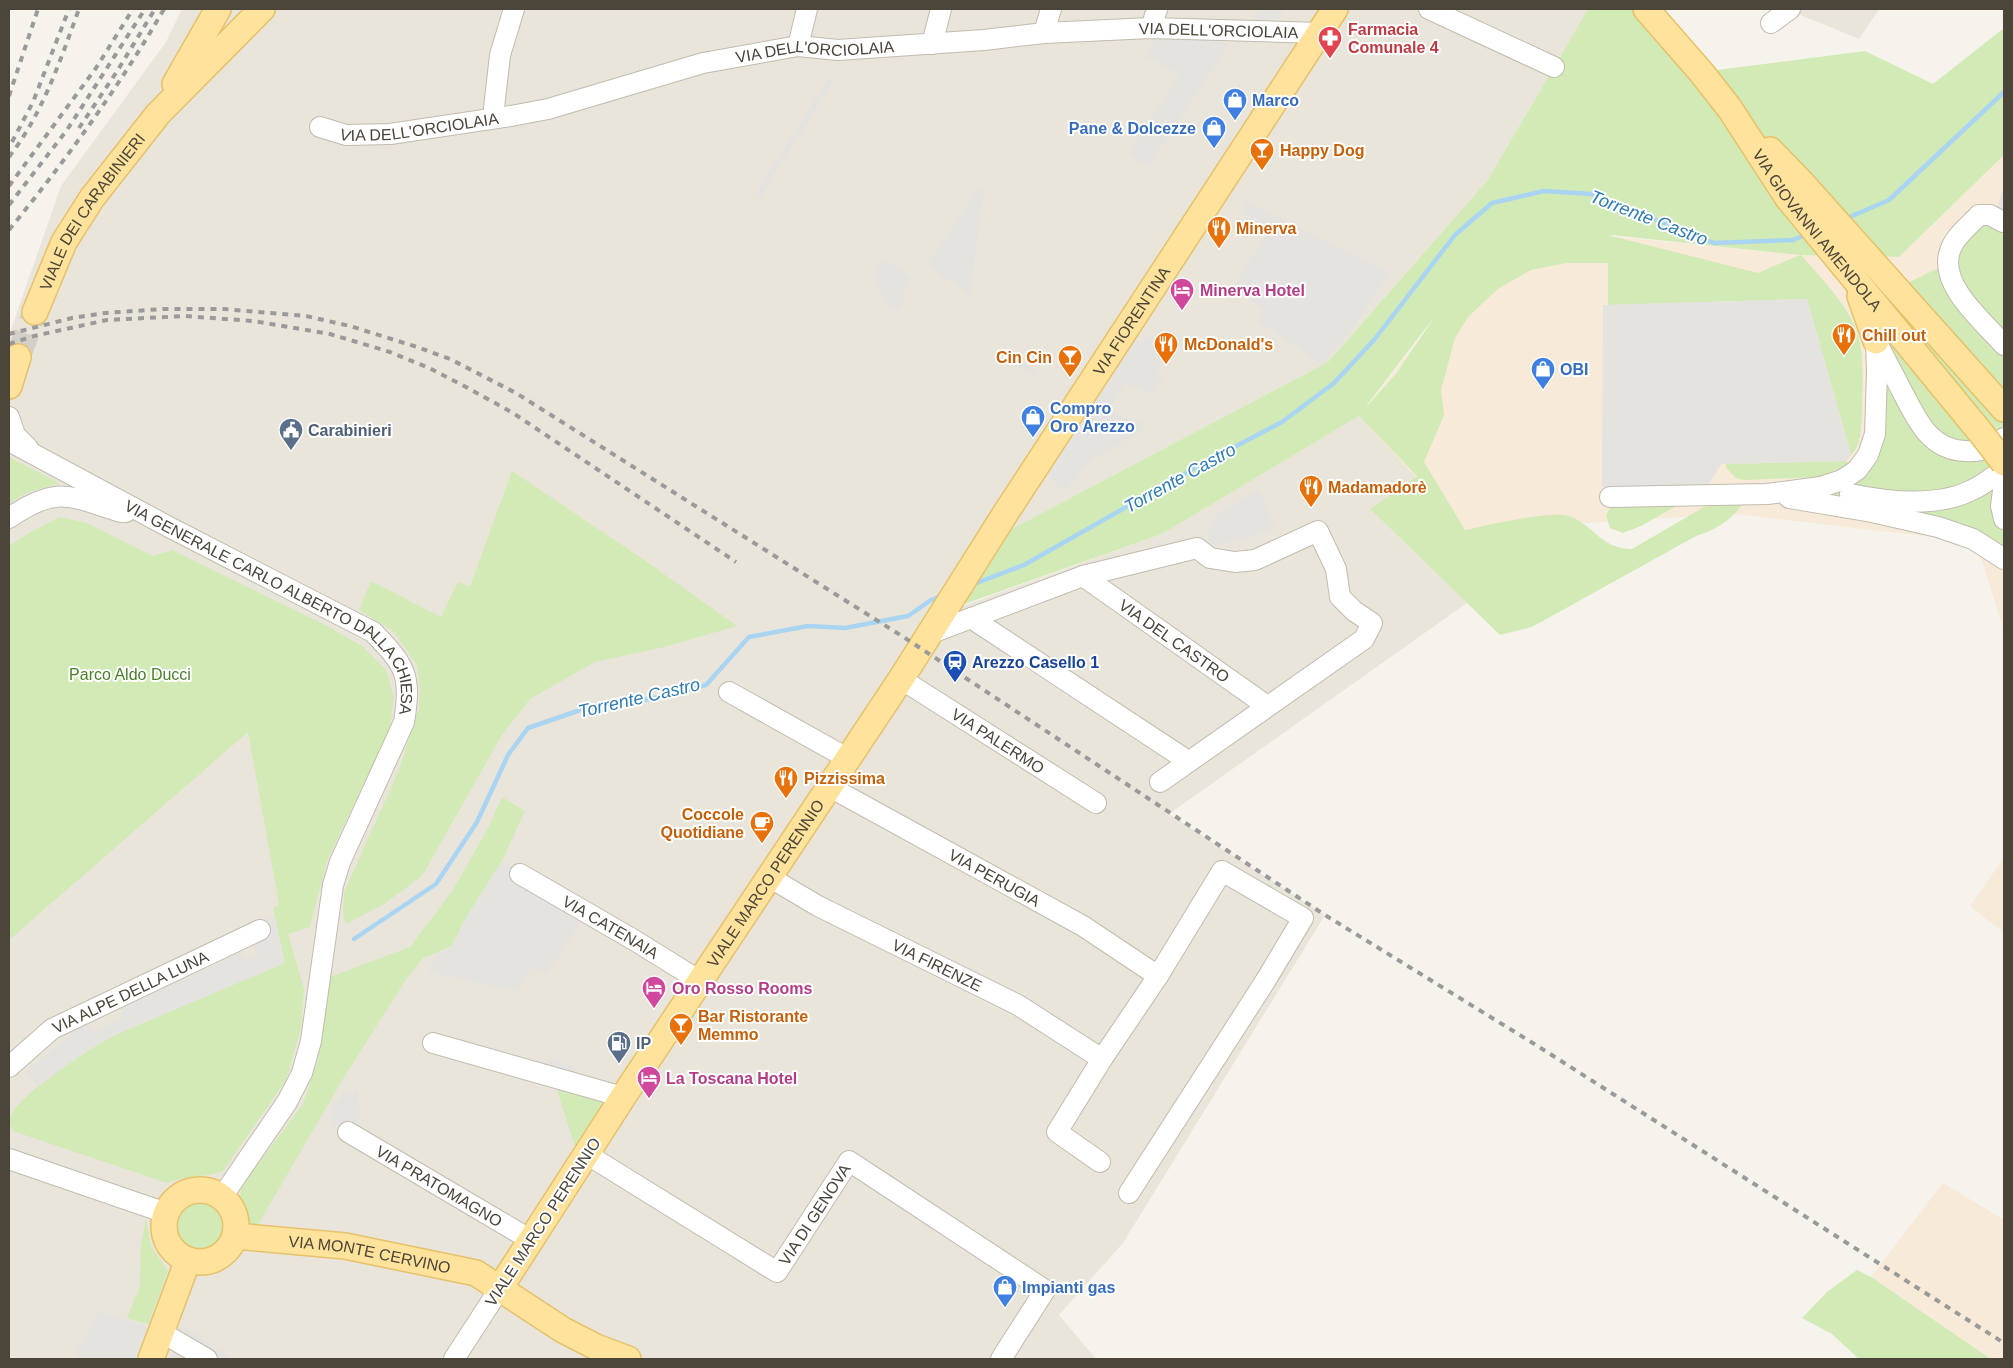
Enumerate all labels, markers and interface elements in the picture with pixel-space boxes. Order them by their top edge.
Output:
street label: VIA DELL'ORCIOLAIA [1138,19,1299,41]
place label: Farmacia Comunale 4 [1348,21,1439,56]
pharmacy icon: Farmacia Comunale 4 [1317,25,1343,59]
street label: VIA DELL'ORCIOLAIA [734,37,895,66]
shop icon: Marco [1222,87,1248,121]
place label: Marco [1252,92,1299,109]
street label: VIA DELL'ORCIOLAIA [338,109,500,145]
shop icon: Pane & Dolcezze [1201,115,1227,149]
place label: Pane & Dolcezze [1069,120,1196,137]
street label: VIALE DEI CARABINIERI [36,130,148,293]
bar icon: Happy Dog [1249,137,1275,171]
place label: Happy Dog [1280,142,1364,159]
street label: VIA GIOVANNI AMENDOLA [1750,146,1885,314]
water label: Torrente Castro [1587,186,1711,250]
restaurant icon: Minerva [1206,215,1232,249]
place label: Minerva [1236,220,1297,237]
street label: VIA FIORENTINA [1090,263,1173,378]
hotel icon: Minerva Hotel [1169,277,1195,311]
place label: Minerva Hotel [1200,282,1305,299]
restaurant icon: Chill out [1831,322,1857,356]
place label: Chill out [1862,327,1927,344]
restaurant icon: McDonald's [1153,331,1179,365]
place label: McDonald's [1184,336,1273,353]
bar icon: Cin Cin [1057,344,1083,378]
place label: Cin Cin [996,349,1052,366]
shop icon: OBI [1530,356,1556,390]
place label: OBI [1560,361,1588,378]
place label: Compro Oro Arezzo [1050,400,1135,435]
shop icon: Compro Oro Arezzo [1020,404,1046,438]
public building icon: Carabinieri [278,417,304,451]
place label: Carabinieri [308,422,392,439]
water label: Torrente Castro [1121,439,1239,517]
restaurant icon: Madamadorè [1298,474,1324,508]
place label: Madamadorè [1328,479,1427,496]
street label: VIA GENERALE CARLO ALBERTO DALLA CHIESA [122,496,416,716]
street label: VIA DEL CASTRO [1116,596,1233,685]
station icon: Arezzo Casello 1 [942,649,968,683]
place label: Arezzo Casello 1 [972,654,1099,671]
park label: Parco Aldo Ducci [69,666,191,683]
water label: Torrente Castro [576,674,702,722]
street label: VIA PALERMO [949,705,1048,776]
restaurant icon: Pizzissima [773,765,799,799]
place label: Pizzissima [804,770,885,787]
street label: VIALE MARCO PERENNIO [703,796,827,970]
place label: Coccole Quotidiane [660,806,744,841]
cafe icon: Coccole Quotidiane [749,810,775,844]
street label: VIA PERUGIA [946,846,1043,909]
street label: VIA CATENAIA [560,892,662,962]
street label: VIA FIRENZE [890,936,985,994]
street label: VIA ALPE DELLA LUNA [49,947,211,1036]
hotel icon: Oro Rosso Rooms [641,975,667,1009]
place label: Oro Rosso Rooms [672,980,813,997]
place label: Bar Ristorante Memmo [698,1008,808,1043]
bar icon: Bar Ristorante Memmo [668,1012,694,1046]
fuel station icon: IP [606,1030,632,1064]
place label: IP [636,1035,651,1052]
hotel icon: La Toscana Hotel [636,1065,662,1099]
place label: La Toscana Hotel [666,1070,797,1087]
street label: VIALE MARCO PERENNIO [482,1135,604,1309]
street label: VIA PRATOMAGNO [373,1142,505,1230]
street label: VIA DI GENOVA [775,1160,854,1268]
street label: VIA MONTE CERVINO [288,1232,452,1276]
shop icon: Impianti gas [992,1274,1018,1308]
place label: Impianti gas [1022,1279,1115,1296]

